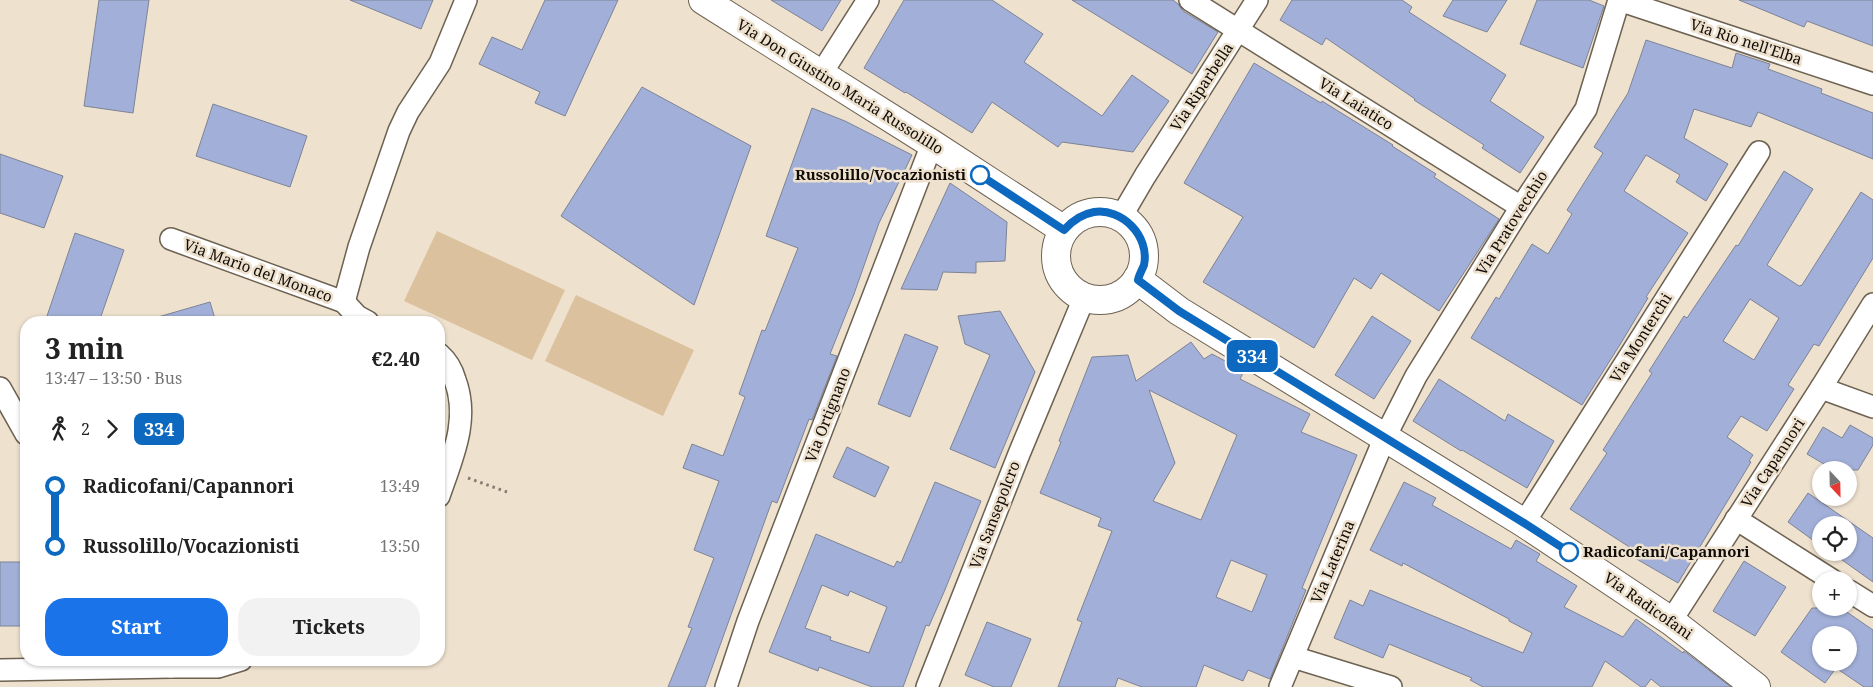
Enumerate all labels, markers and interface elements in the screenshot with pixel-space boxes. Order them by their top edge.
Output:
street label: Via Don Giustino Maria Russolillo [733,14,948,158]
street label: Via Rio nell'Elba [1688,14,1805,69]
street label: Via Riparbella [1165,38,1237,135]
street label: Via Laiatico [1315,72,1398,134]
place label: Russolillo/Vocazionisti [795,164,967,184]
marker: Russolillo/Vocazionisti [970,165,990,185]
street label: Via Pratovecchio [1471,166,1551,279]
street label: Via Mario del Monaco [181,234,335,306]
street label: Via Monterchi [1605,289,1676,386]
text: 3 min [45,329,124,367]
line badge: 334 [1223,340,1281,372]
text: 334 [1237,344,1267,368]
text: €2.40 [372,346,420,372]
street label: Via Ortignano [800,364,854,465]
text: 13:47 – 13:50 · Bus [45,367,182,389]
street label: Via Capannori [1736,414,1809,511]
icon: walk [45,415,73,443]
icon: forward [98,415,126,443]
text: 334 [144,417,174,441]
text: 2 [81,418,90,440]
street label: Via Sansepolcro [964,458,1024,571]
north arrow [1812,461,1858,506]
map controls [1812,461,1857,671]
text: Radicofani/Capannori [83,473,294,499]
text: 13:49 [380,475,420,497]
button: locate [1812,516,1857,561]
street label: Via Laterina [1306,517,1359,606]
text: Russolillo/Vocazionisti [83,533,300,559]
text: 13:50 [380,535,420,557]
place label: Radicofani/Capannori [1583,541,1750,561]
marker: Radicofani/Capannori [1559,542,1579,562]
street label: Via Radicofani [1600,567,1697,643]
button: + [1812,571,1857,616]
button: Start [45,598,228,656]
button: Tickets [238,598,420,656]
button: − [1812,626,1857,671]

